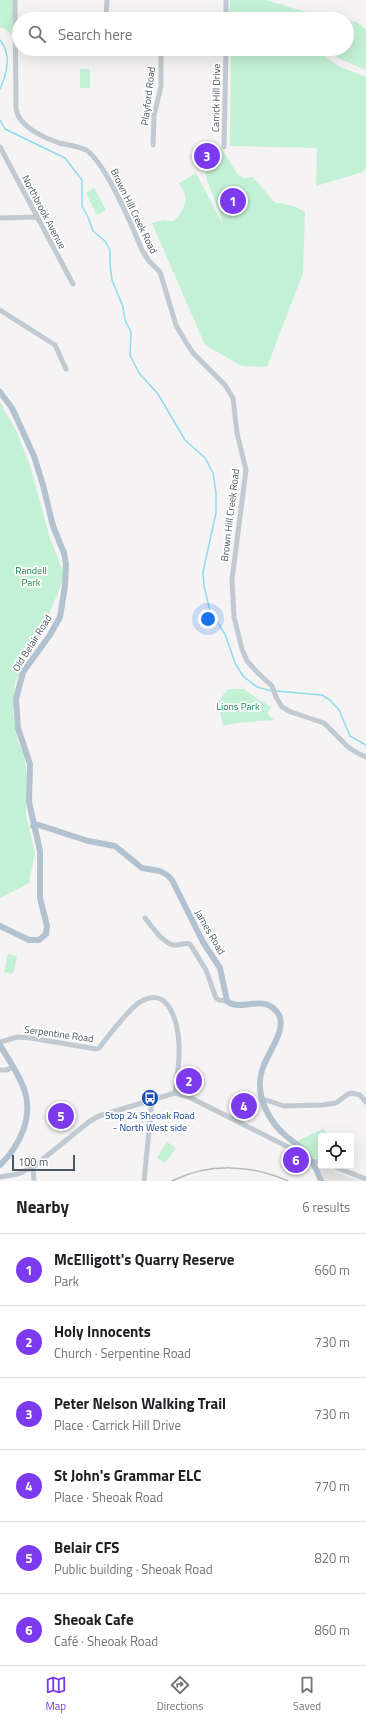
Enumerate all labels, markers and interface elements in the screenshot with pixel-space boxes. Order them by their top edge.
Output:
search box [12,12,354,56]
icon: search [26,23,48,45]
text: Search here [58,23,132,46]
street label: Carrick Hill Drive [208,64,224,132]
street label: Playford Road [137,66,159,126]
pin: 3 [194,141,220,171]
street label: Brown Hill Creek Road [107,166,161,256]
street label: Northbrook Avenue [18,172,70,252]
pin: 1 [220,186,246,216]
street label: Brown Hill Creek Road [217,468,243,562]
park label: Randell Park [15,563,47,590]
your location [198,609,218,629]
street label: Old Belair Road [9,612,55,674]
park label: Lions Park [216,699,260,714]
street label: James Road [191,907,229,957]
street label: Serpentine Road [24,1022,94,1046]
pin: 2 [176,1066,202,1096]
bus stop icon: Stop 24 Sheoak Road - North West side [140,1088,160,1108]
pin: 4 [231,1091,257,1121]
pin: 5 [48,1101,74,1131]
place label: Stop 24 Sheoak Road - North West side [105,1108,195,1135]
map controls [318,1133,354,1169]
button: locate [318,1133,354,1169]
pin: 6 [283,1145,309,1175]
scale bar [12,1153,75,1172]
text: 100 m [18,1154,48,1170]
text: Nearby [16,1194,69,1220]
text: 6 results [302,1197,350,1217]
text: McElligott's Quarry Reserve [54,1248,234,1271]
text: 1 [25,1260,33,1280]
text: 660 m [314,1260,350,1280]
text: Park [54,1271,79,1291]
text: Holy Innocents [54,1320,151,1343]
text: 2 [25,1332,33,1352]
text: 730 m [314,1332,350,1352]
text: Church · Serpentine Road [54,1343,191,1363]
text: Peter Nelson Walking Trail [54,1392,226,1415]
text: 3 [25,1404,33,1424]
text: 730 m [314,1404,350,1424]
text: Place · Carrick Hill Drive [54,1415,181,1435]
text: St John's Grammar ELC [54,1464,201,1487]
text: 4 [25,1476,33,1496]
text: 770 m [314,1476,350,1496]
text: Place · Sheoak Road [54,1487,163,1507]
text: Belair CFS [54,1536,120,1559]
text: 5 [25,1548,33,1568]
text: 820 m [314,1548,350,1568]
text: Public building · Sheoak Road [54,1559,213,1579]
text: Sheoak Cafe [54,1608,134,1631]
text: 6 [25,1620,33,1640]
text: 860 m [314,1620,350,1640]
text: Café · Sheoak Road [54,1631,158,1651]
tab: Map [45,1674,67,1714]
tab: Directions [157,1674,203,1714]
tab: Saved [293,1674,321,1714]

